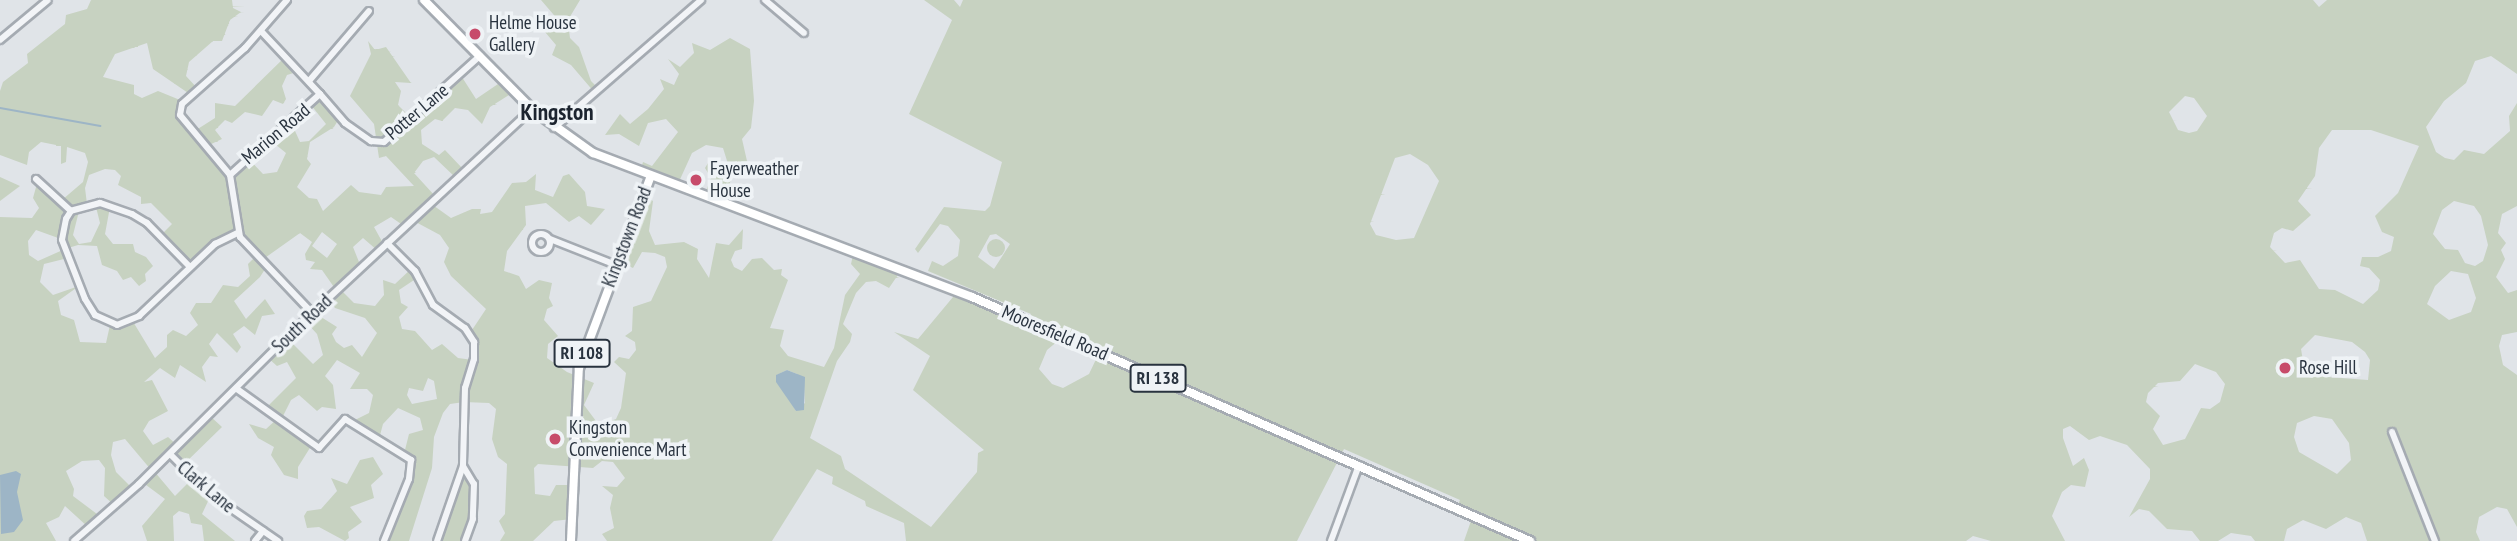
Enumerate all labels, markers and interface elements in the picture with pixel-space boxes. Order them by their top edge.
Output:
place label: Helme House Gallery [489,12,577,56]
marker: Helme House Gallery [467,26,483,42]
street label: Potter Lane [381,79,453,145]
district label: Kingston [521,98,593,126]
street label: Marion Road [237,99,315,169]
place label: Fayerweather House [710,158,799,202]
marker: Fayerweather House [688,172,704,188]
street label: Kingstown Road [597,184,657,290]
street label: South Road [267,290,337,358]
street label: Mooresfield Road [998,300,1112,366]
road number: RI 108 [552,338,612,368]
place label: Rose Hill [2299,357,2357,379]
marker: Rose Hill [2277,360,2293,376]
road number: RI 138 [1128,364,1188,392]
place label: Kingston Convenience Mart [569,417,686,461]
marker: Kingston Convenience Mart [547,431,563,447]
street label: Clark Lane [172,456,240,518]

